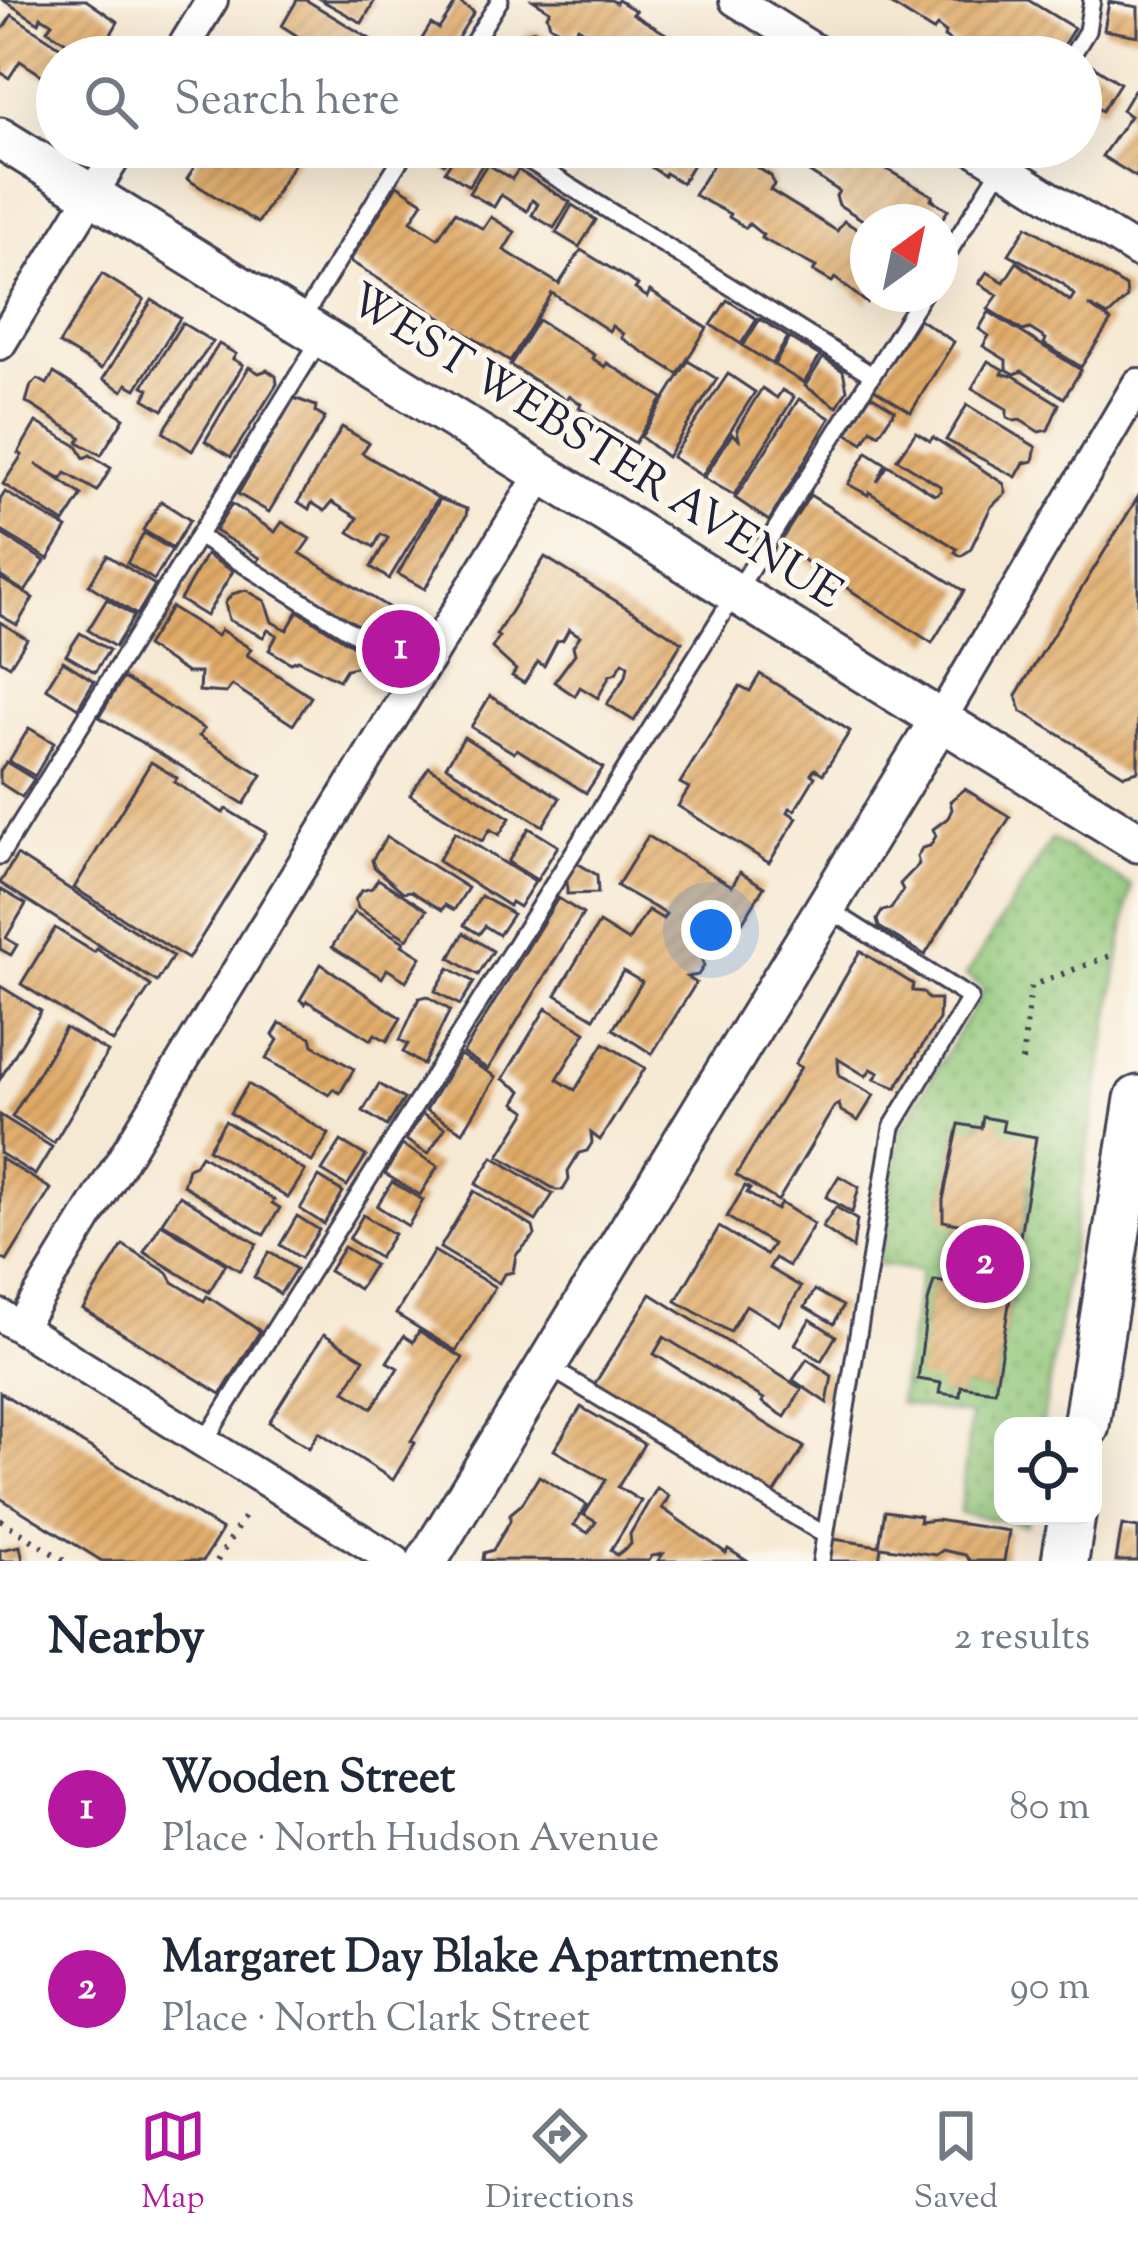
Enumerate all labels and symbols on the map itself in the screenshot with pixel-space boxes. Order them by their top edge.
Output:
north arrow [850,204,958,312]
street label: WEST WEBSTER AVENUE [334,270,854,628]
pin: 1 [362,604,440,694]
your location [681,900,741,960]
pin: 2 [946,1219,1024,1309]

